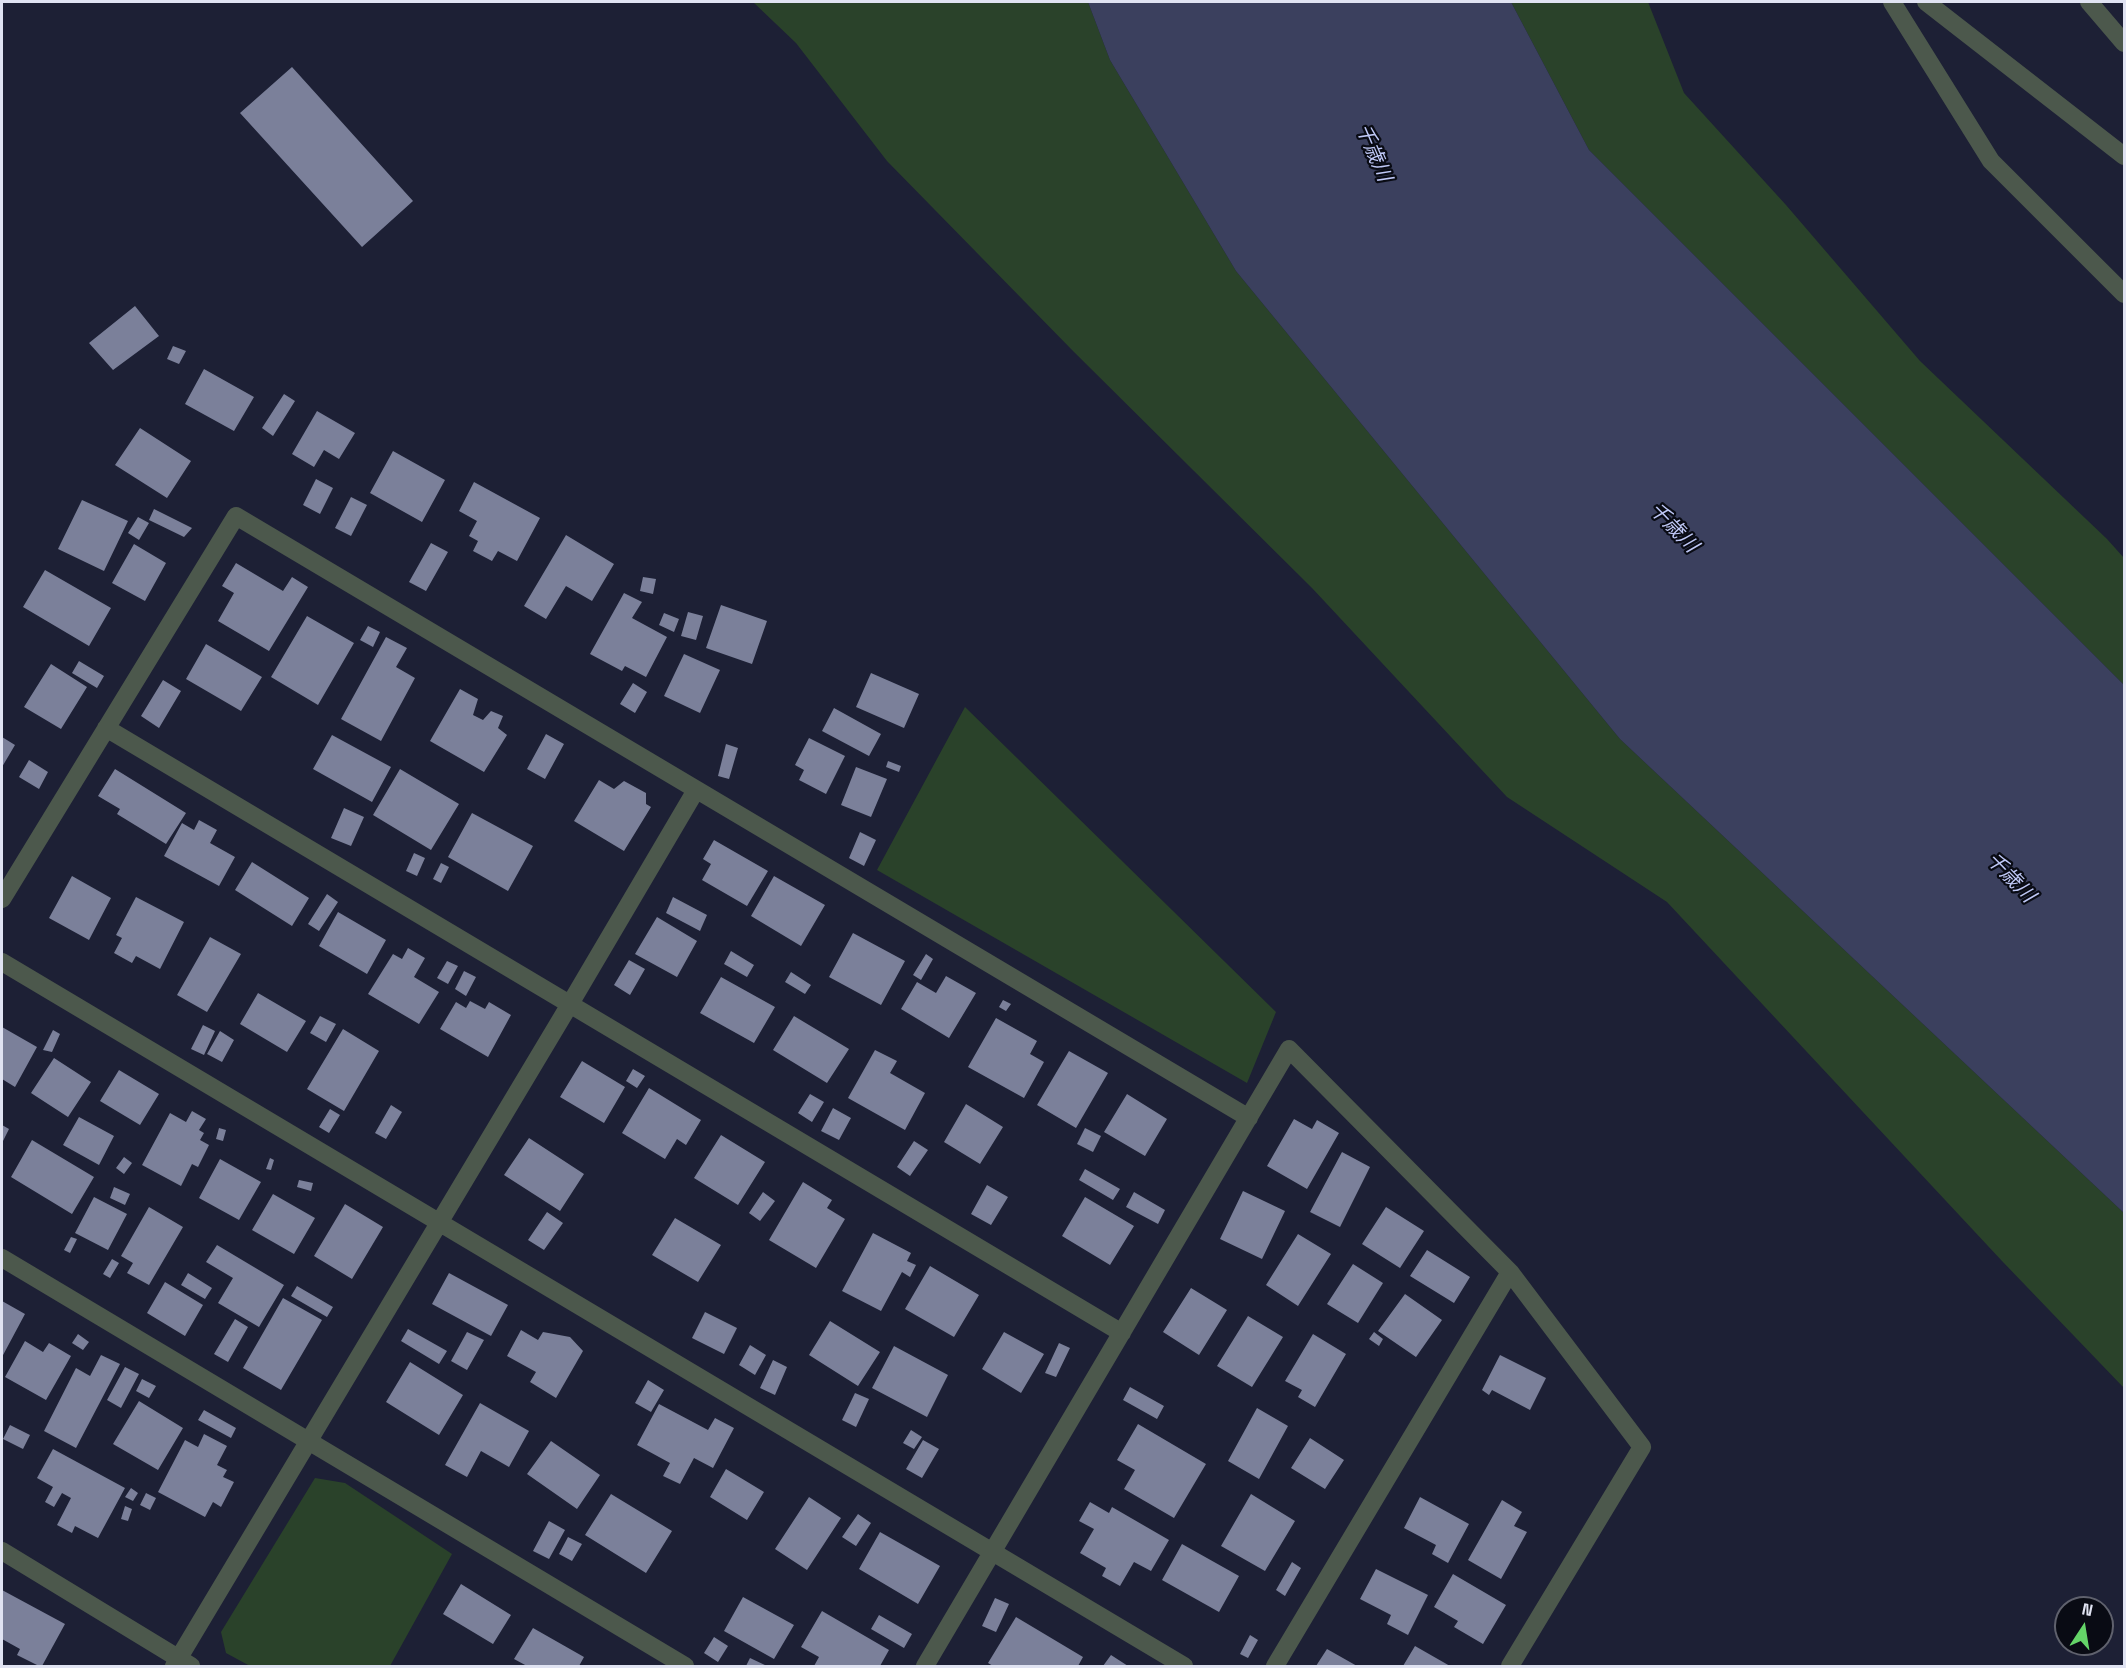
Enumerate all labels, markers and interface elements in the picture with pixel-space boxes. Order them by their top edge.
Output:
water label: 千歳川 [1350,121,1396,185]
water label: 千歳川 [1644,498,1702,558]
water label: 千歳川 [1981,848,2039,908]
north arrow [2054,1596,2114,1656]
text: N [2080,1598,2095,1621]

